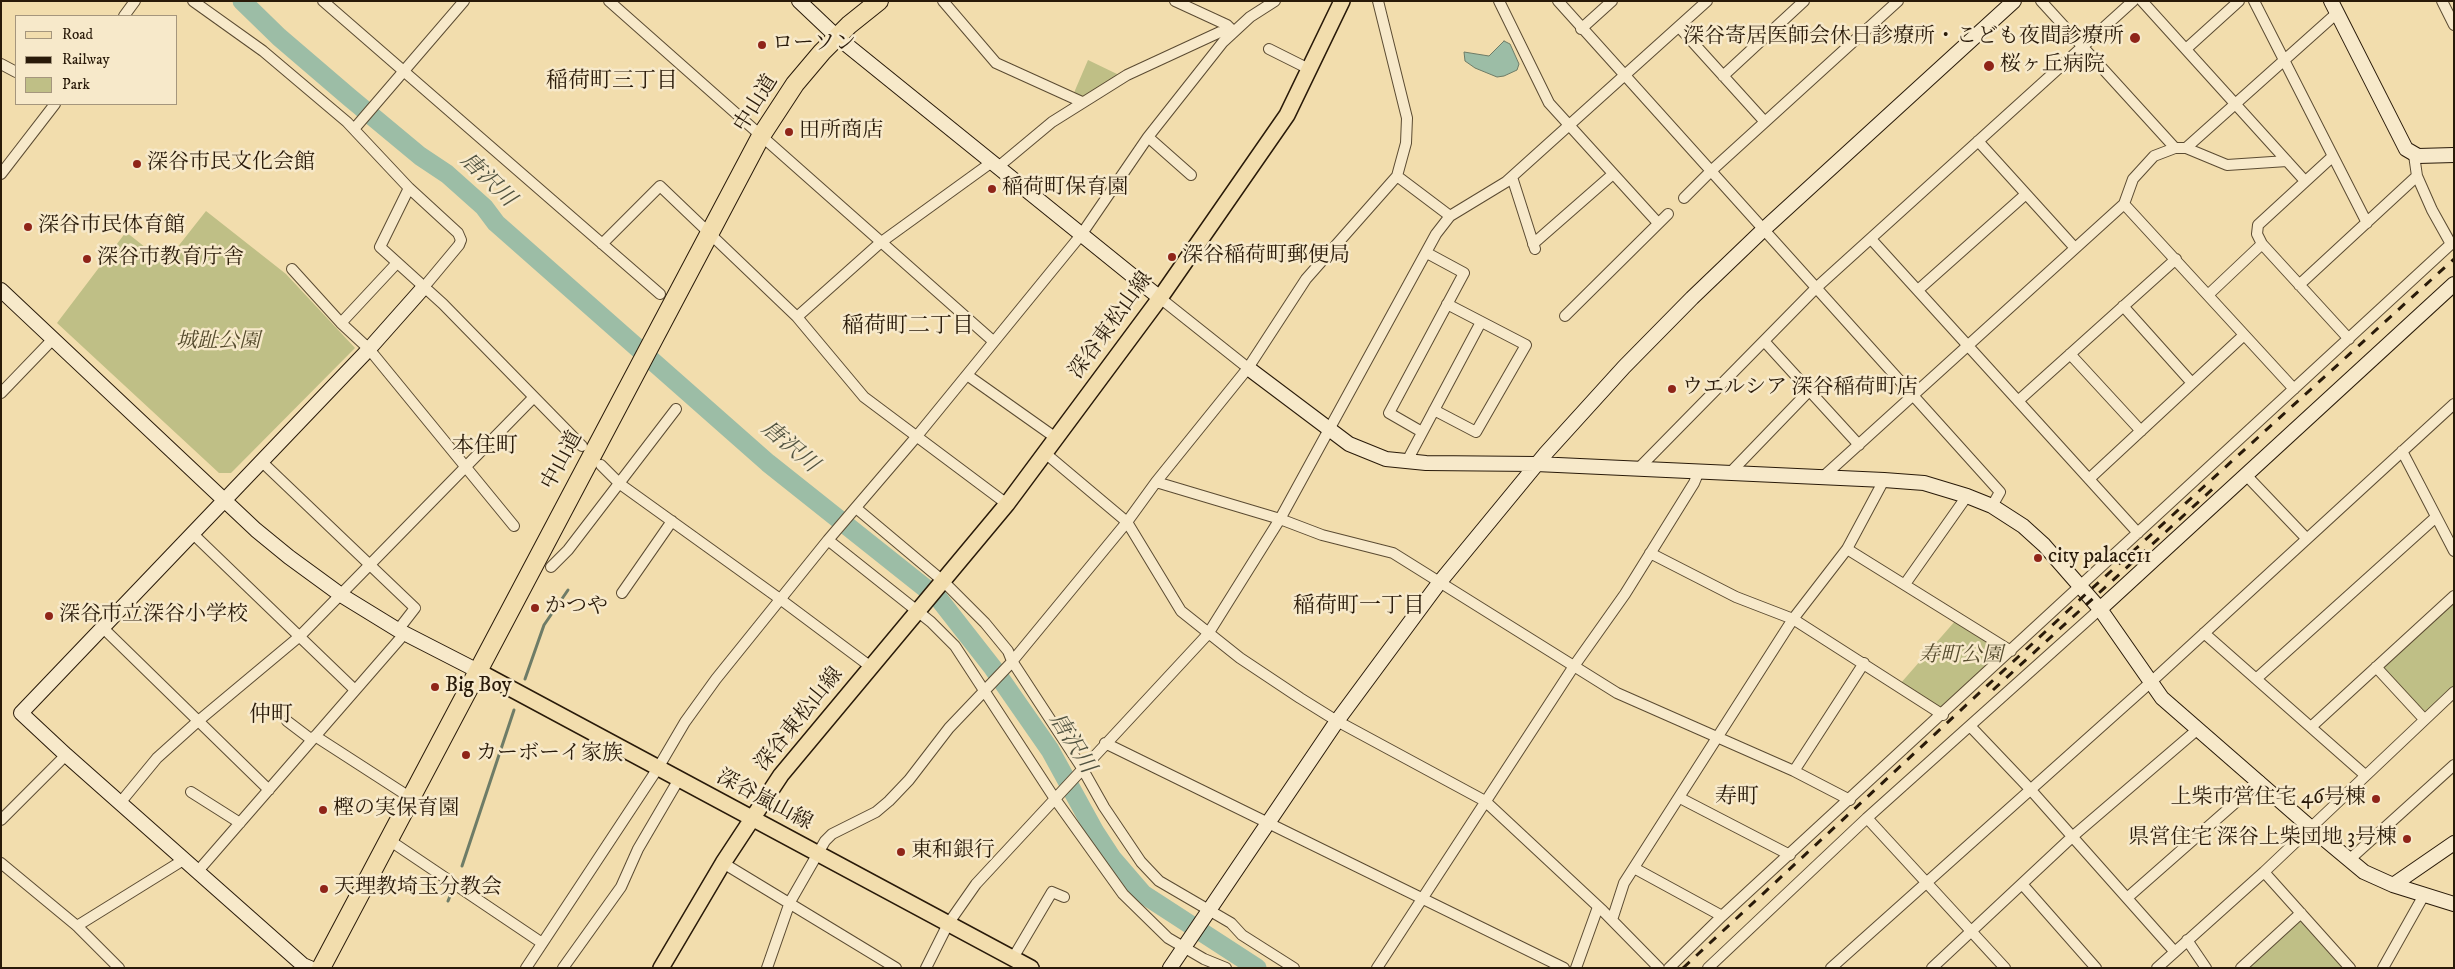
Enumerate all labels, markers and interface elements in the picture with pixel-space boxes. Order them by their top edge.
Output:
legend [15,15,178,105]
text: Road [62,25,93,44]
place label: 深谷寄居医師会休日診療所・こども夜間診療所 [1683,25,2124,51]
marker: 深谷寄居医師会休日診療所・こども夜間診療所 [2128,31,2142,45]
place label: ローソン [772,32,856,58]
marker: ローソン [756,39,768,51]
text: Railway [62,50,110,69]
place label: 桜ヶ丘病院 [2000,53,2105,79]
marker: 桜ヶ丘病院 [1982,59,1996,73]
district label: 稲荷町三丁目 [546,69,678,95]
street label: 中山道 [730,71,784,137]
text: Park [62,75,90,94]
place label: 田所商店 [799,119,883,145]
marker: 田所商店 [783,126,795,138]
water label: 唐沢川 [454,149,520,213]
place label: 深谷市民文化会館 [147,151,315,177]
marker: 深谷市民文化会館 [131,158,143,170]
place label: 稲荷町保育園 [1002,176,1128,202]
marker: 稲荷町保育園 [986,183,998,195]
place label: 深谷市民体育館 [38,214,185,240]
marker: 深谷市民体育館 [22,221,34,233]
place label: 深谷稲荷町郵便局 [1182,244,1350,270]
place label: 深谷市教育庁舎 [97,246,244,272]
marker: 深谷稲荷町郵便局 [1166,251,1178,263]
marker: 深谷市教育庁舎 [81,253,93,265]
street label: 深谷東松山線 [1065,268,1159,384]
district label: 稲荷町二丁目 [842,314,974,340]
park label: 城趾公園 [176,330,260,356]
place label: ウエルシア 深谷稲荷町店 [1682,376,1918,402]
marker: ウエルシア 深谷稲荷町店 [1666,383,1678,395]
water label: 唐沢川 [755,417,823,479]
street label: 中山道 [537,427,589,495]
district label: 本住町 [452,434,518,460]
place label: city palace11 [2048,545,2151,571]
marker: city palace11 [2032,552,2044,564]
district label: 稲荷町一丁目 [1293,594,1425,620]
place label: かつや [545,595,608,621]
marker: かつや [529,602,541,614]
place label: 深谷市立深谷小学校 [59,603,248,629]
marker: 深谷市立深谷小学校 [43,610,55,622]
park label: 寿町公園 [1919,644,2003,670]
street label: 深谷東松山線 [751,663,849,777]
place label: Big Boy [445,674,512,700]
marker: Big Boy [429,681,441,693]
district label: 仲町 [249,703,293,729]
water label: 唐沢川 [1042,709,1100,779]
place label: カーボーイ家族 [476,742,623,768]
marker: カーボーイ家族 [460,749,472,761]
street label: 深谷嵐山線 [712,765,816,837]
district label: 寿町 [1715,785,1759,811]
place label: 上柴市営住宅 46号棟 [2170,786,2366,812]
marker: 上柴市営住宅 46号棟 [2370,793,2382,805]
place label: 樫の実保育園 [333,797,459,823]
marker: 樫の実保育園 [317,804,329,816]
place label: 県営住宅 深谷上柴団地 3号棟 [2128,826,2397,852]
marker: 県営住宅 深谷上柴団地 3号棟 [2401,833,2413,845]
place label: 東和銀行 [911,839,995,865]
marker: 東和銀行 [895,846,907,858]
place label: 天理教埼玉分教会 [334,876,502,902]
marker: 天理教埼玉分教会 [318,883,330,895]

